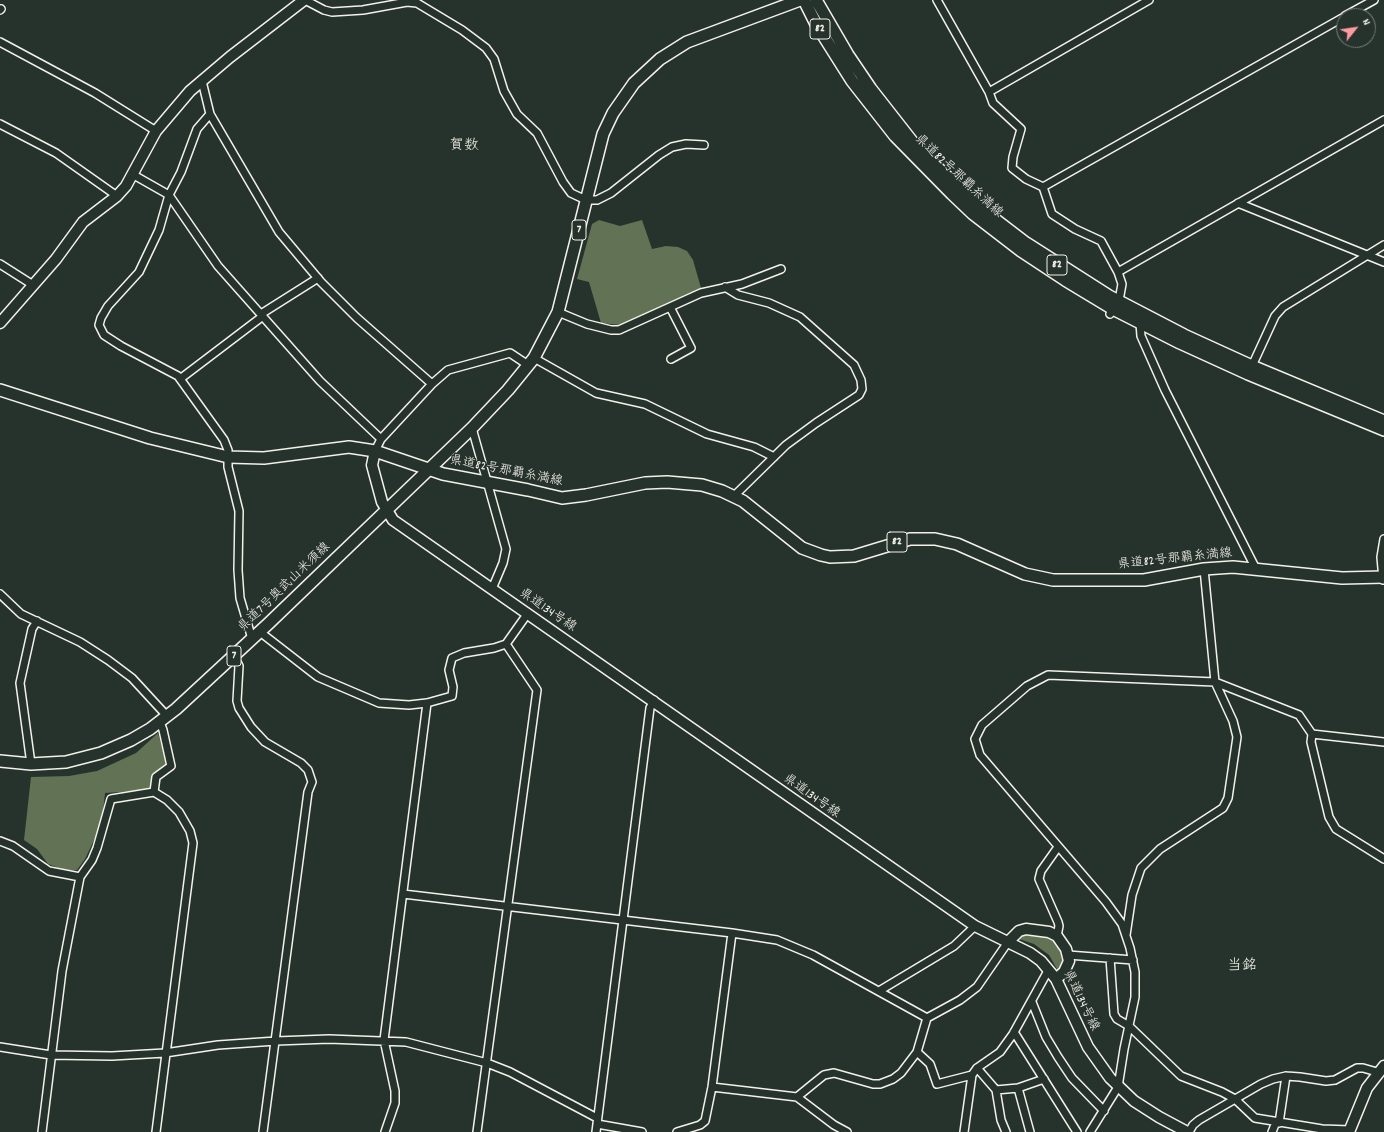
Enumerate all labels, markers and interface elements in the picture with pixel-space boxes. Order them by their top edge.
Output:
north arrow [1336,8,1376,48]
text: N [1357,16,1374,29]
road number: 82 [810,19,830,39]
street label: 県道82号那覇糸満線 [911,132,1005,222]
district label: 賀数 [449,138,479,156]
road number: 7 [572,220,586,240]
road number: 82 [1047,255,1067,275]
street label: 県道82号那覇糸満線 [448,453,564,491]
road number: 82 [887,532,907,552]
street label: 県道7号奥武山米須線 [236,540,334,636]
street label: 県道82号那覇糸満線 [1117,546,1233,574]
street label: 県道134号線 [515,586,579,636]
road number: 7 [227,646,241,666]
street label: 県道134号線 [779,772,843,822]
district label: 当銘 [1227,958,1257,976]
street label: 県道134号線 [1059,968,1101,1034]

